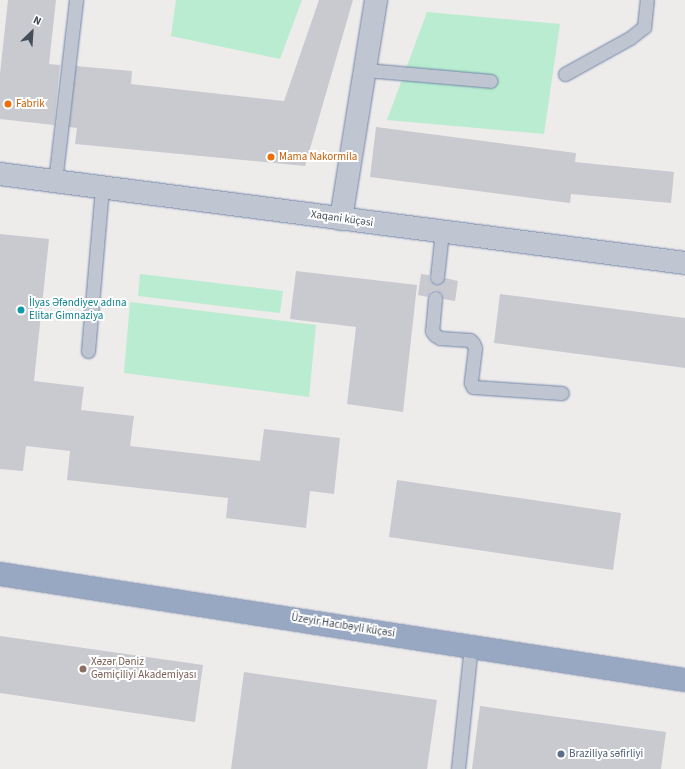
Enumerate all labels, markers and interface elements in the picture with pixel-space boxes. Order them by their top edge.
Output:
north arrow [12,12,52,52]
text: N [31,12,44,29]
place label: Fabrik [16,97,45,111]
marker: Fabrik [3,99,13,109]
place label: Mama Nakormila [279,150,357,164]
marker: Mama Nakormila [266,152,276,162]
street label: Xaqani küçəsi [310,208,374,230]
place label: İlyas Əfəndiyev adına Elitar Gimnaziya [29,297,126,323]
marker: İlyas Əfəndiyev adına Elitar Gimnaziya [16,305,26,315]
street label: Üzeyir Hacıbəyli küçəsi [290,611,396,641]
place label: Xəzər Dəniz Gəmiçiliyi Akademiyası [91,656,196,682]
marker: Xəzər Dəniz Gəmiçiliyi Akademiyası [78,664,88,674]
place label: Braziliya səfirliyi [569,747,643,761]
marker: Braziliya səfirliyi [556,749,566,759]

